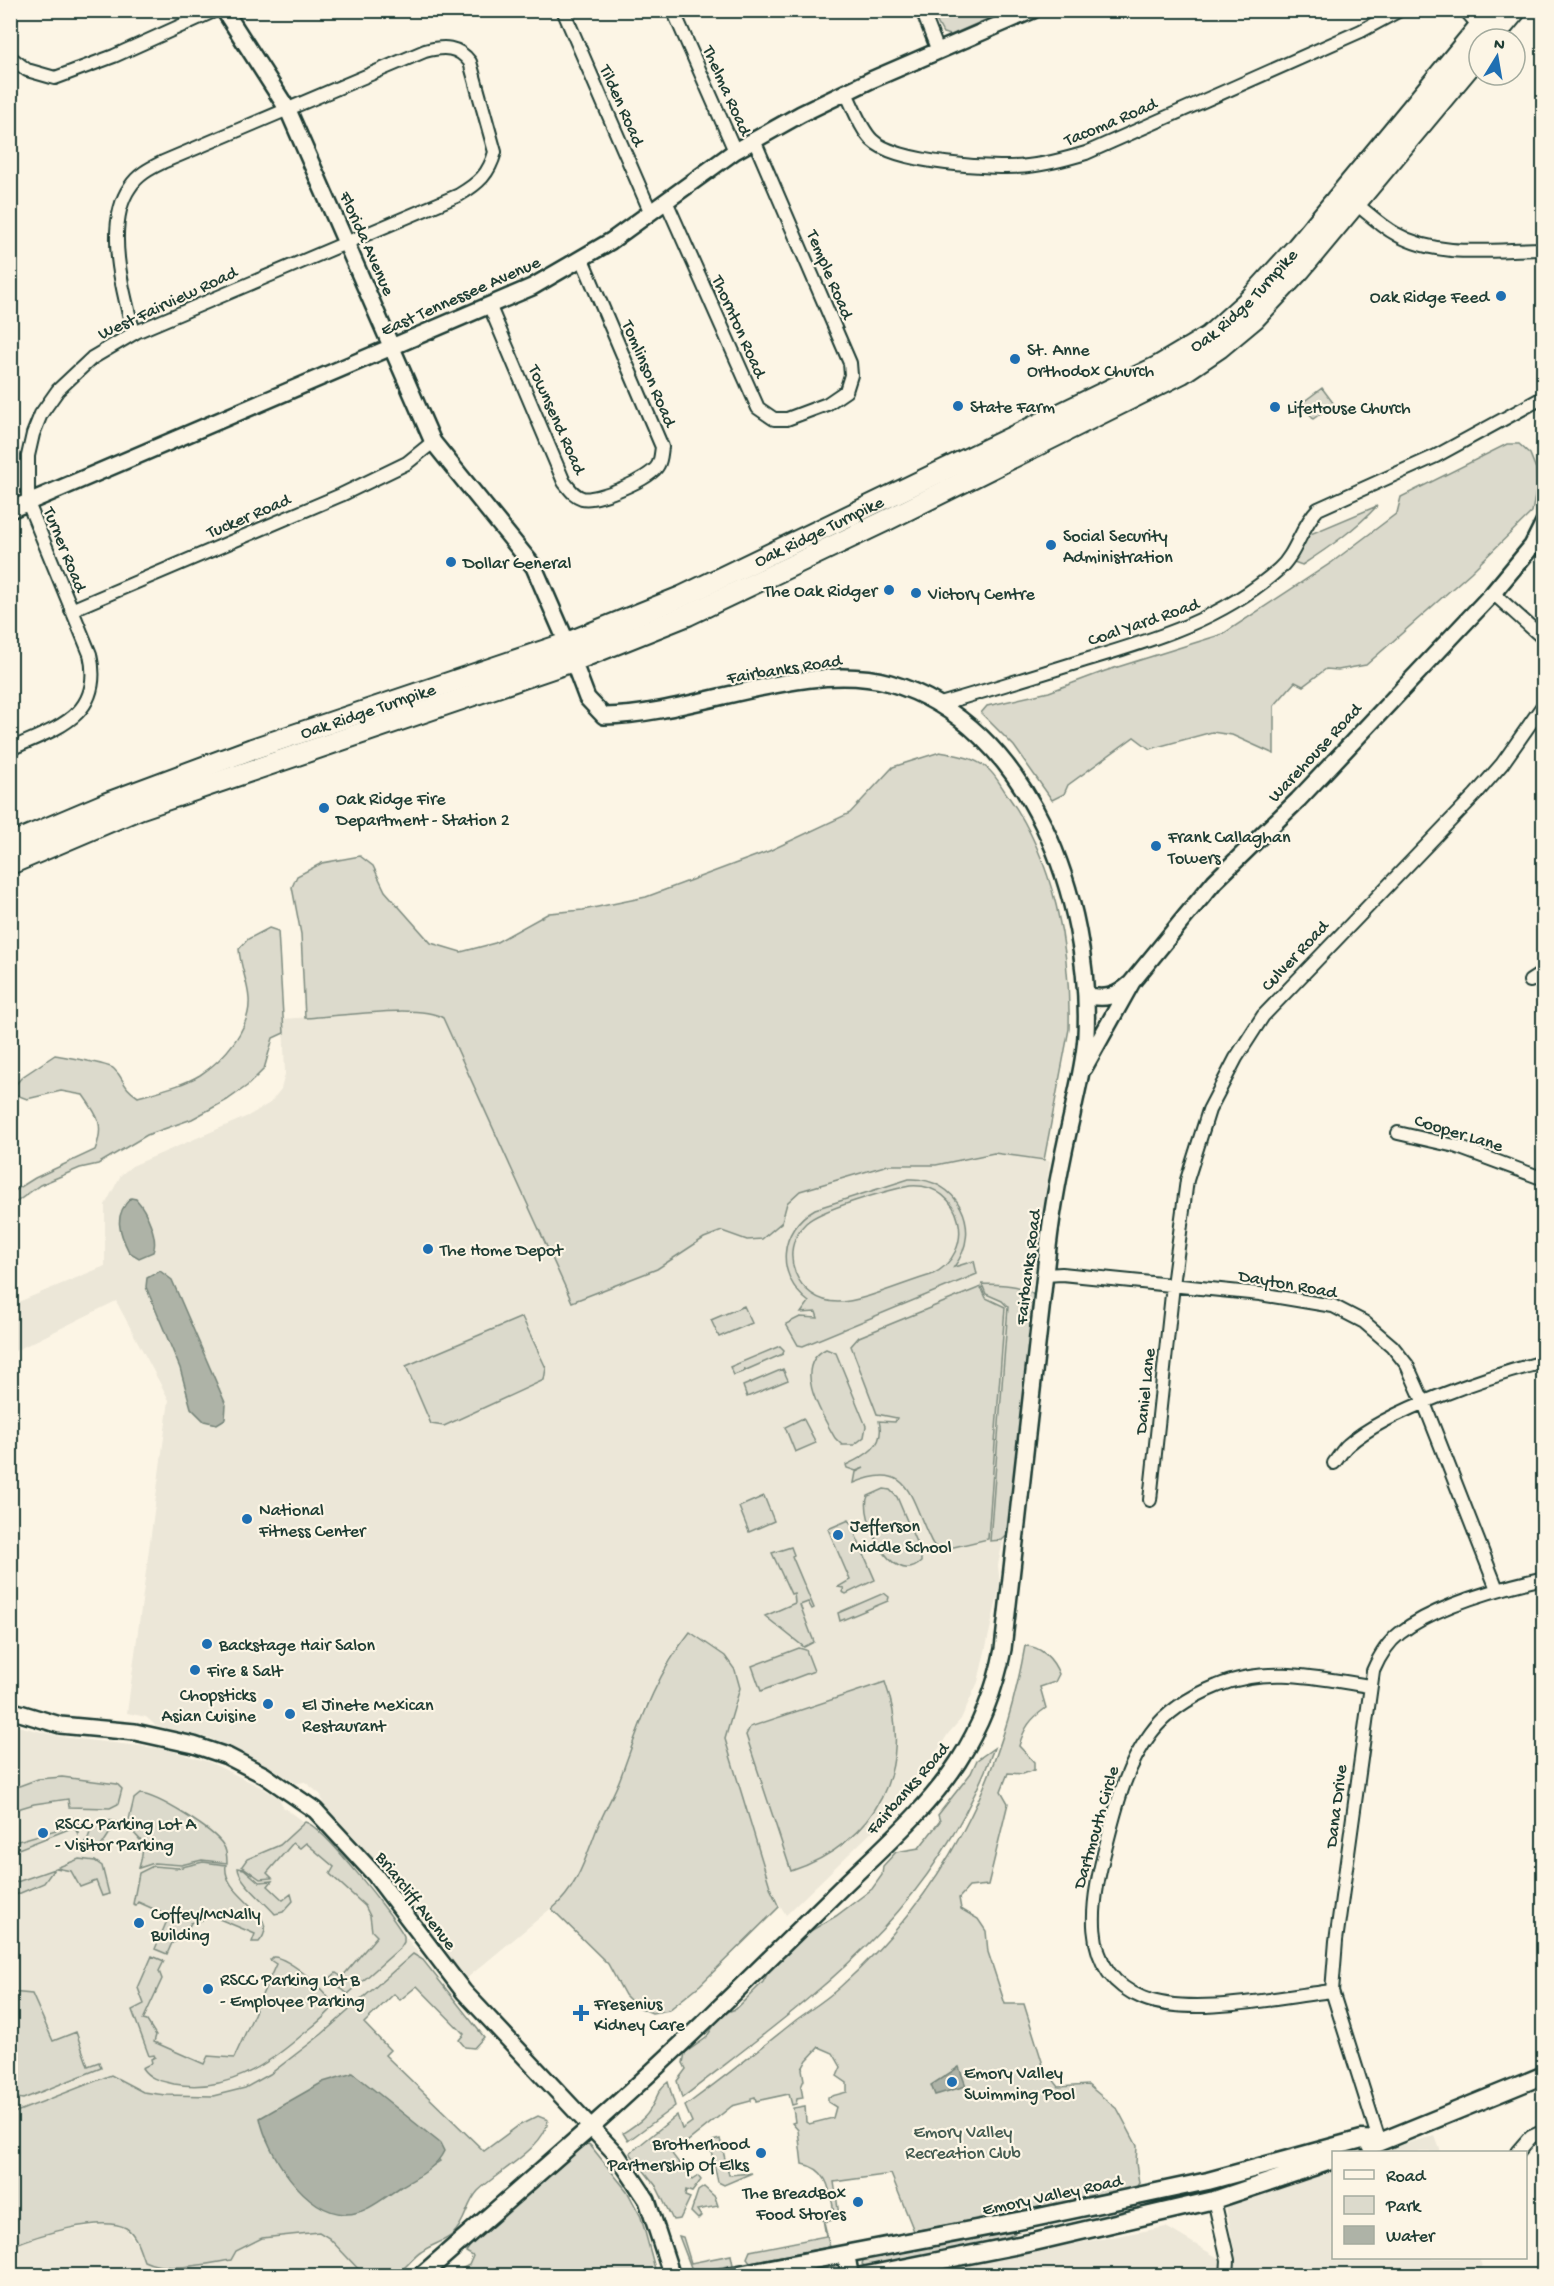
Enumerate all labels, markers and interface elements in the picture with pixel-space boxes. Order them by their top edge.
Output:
north arrow [1467,27,1527,87]
text: N [1492,35,1507,56]
street label: Thelma Road [696,42,755,141]
street label: Tilden Road [593,61,649,151]
street label: Tacoma Road [1061,94,1162,153]
street label: Florida Avenue [333,188,398,300]
street label: Temple Road [800,226,857,324]
street label: Oak Ridge Turnpike [1187,245,1304,358]
street label: East Tennessee Avenue [378,252,545,342]
street label: West Fairview Road [95,262,242,346]
street label: Thornton Road [705,272,770,383]
place label: Oak Ridge Feed [1370,288,1490,309]
marker: Oak Ridge Feed [1494,289,1508,303]
street label: Tomlinson Road [615,317,680,432]
place label: St. Anne Orthodox Church [1027,341,1155,383]
marker: St. Anne Orthodox Church [1008,352,1022,366]
street label: Townsend Road [522,361,590,479]
place label: State Farm [970,398,1055,419]
marker: State Farm [951,399,965,413]
place label: LifeHouse Church [1287,399,1411,420]
marker: LifeHouse Church [1268,400,1282,414]
street label: Tucker Road [203,490,295,545]
street label: Oak Ridge Turnpike [751,492,888,573]
street label: Turner Road [37,504,91,597]
place label: Social Security Administration [1063,527,1173,569]
marker: Social Security Administration [1044,538,1058,552]
place label: Dollar General [462,554,571,575]
marker: Dollar General [444,555,458,569]
place label: The Oak Ridger [763,582,879,603]
marker: The Oak Ridger [882,583,896,597]
place label: Victory Centre [927,585,1036,606]
marker: Victory Centre [909,586,923,600]
street label: Coal Yard Road [1085,594,1204,652]
street label: Fairbanks Road [725,651,845,690]
street label: Oak Ridge Turnpike [298,680,439,745]
street label: Warehouse Road [1265,699,1368,808]
place label: Oak Ridge Fire Department - Station 2 [335,790,510,832]
marker: Oak Ridge Fire Department - Station 2 [317,801,331,815]
place label: Frank Callaghan Towers [1167,828,1291,870]
marker: Frank Callaghan Towers [1149,839,1163,853]
street label: Culver Road [1258,916,1335,997]
street label: Cooper Lane [1411,1111,1506,1158]
street label: Fairbanks Road [1012,1207,1047,1327]
place label: The Home Depot [439,1241,564,1262]
marker: The Home Depot [421,1242,435,1256]
street label: Dayton Road [1236,1266,1340,1305]
street label: Daniel Lane [1131,1347,1162,1436]
place label: National Fitness Center [258,1501,367,1543]
marker: National Fitness Center [240,1512,254,1526]
place label: Jefferson Middle School [850,1517,952,1559]
marker: Jefferson Middle School [831,1528,845,1542]
place label: Backstage Hair Salon [218,1636,376,1657]
marker: Backstage Hair Salon [200,1637,214,1651]
place label: Fire & Salt [206,1662,284,1683]
marker: Fire & Salt [188,1663,202,1677]
place label: Chopsticks Asian Cuisine [162,1686,257,1728]
place label: El Jinete Mexican Restaurant [302,1696,434,1738]
marker: Chopsticks Asian Cuisine [261,1697,275,1711]
marker: El Jinete Mexican Restaurant [283,1707,297,1721]
street label: Fairbanks Road [862,1738,956,1841]
street label: Dartmouth Circle [1070,1763,1125,1892]
street label: Dana Drive [1322,1763,1353,1850]
place label: RSCC Parking Lot A - Visitor Parking [55,1815,197,1857]
marker: RSCC Parking Lot A - Visitor Parking [36,1826,50,1840]
street label: Briarcliff Avenue [369,1847,460,1956]
place label: Coffey/McNally Building [150,1905,261,1947]
marker: Coffey/McNally Building [132,1916,146,1930]
place label: RSCC Parking Lot B - Employee Parking [220,1971,365,2013]
marker: RSCC Parking Lot B - Employee Parking [201,1982,215,1996]
place label: Fresenius Kidney Care [593,1995,685,2037]
marker: Fresenius Kidney Care [572,2004,590,2022]
place label: Emory Valley Swimming Pool [964,2064,1075,2106]
marker: Emory Valley Swimming Pool [945,2075,959,2089]
park label: Emory Valley Recreation Club [905,2123,1021,2165]
place label: Brotherhood Partnership Of Elks [606,2135,750,2177]
marker: Brotherhood Partnership Of Elks [754,2146,768,2160]
legend [1332,2151,1527,2259]
text: Road [1386,2167,1427,2188]
street label: Emory Valley Road [981,2171,1126,2222]
place label: The BreadBox Food Stores [741,2184,847,2226]
marker: The BreadBox Food Stores [851,2195,865,2209]
text: Park [1385,2197,1422,2218]
text: Water [1386,2227,1436,2248]

